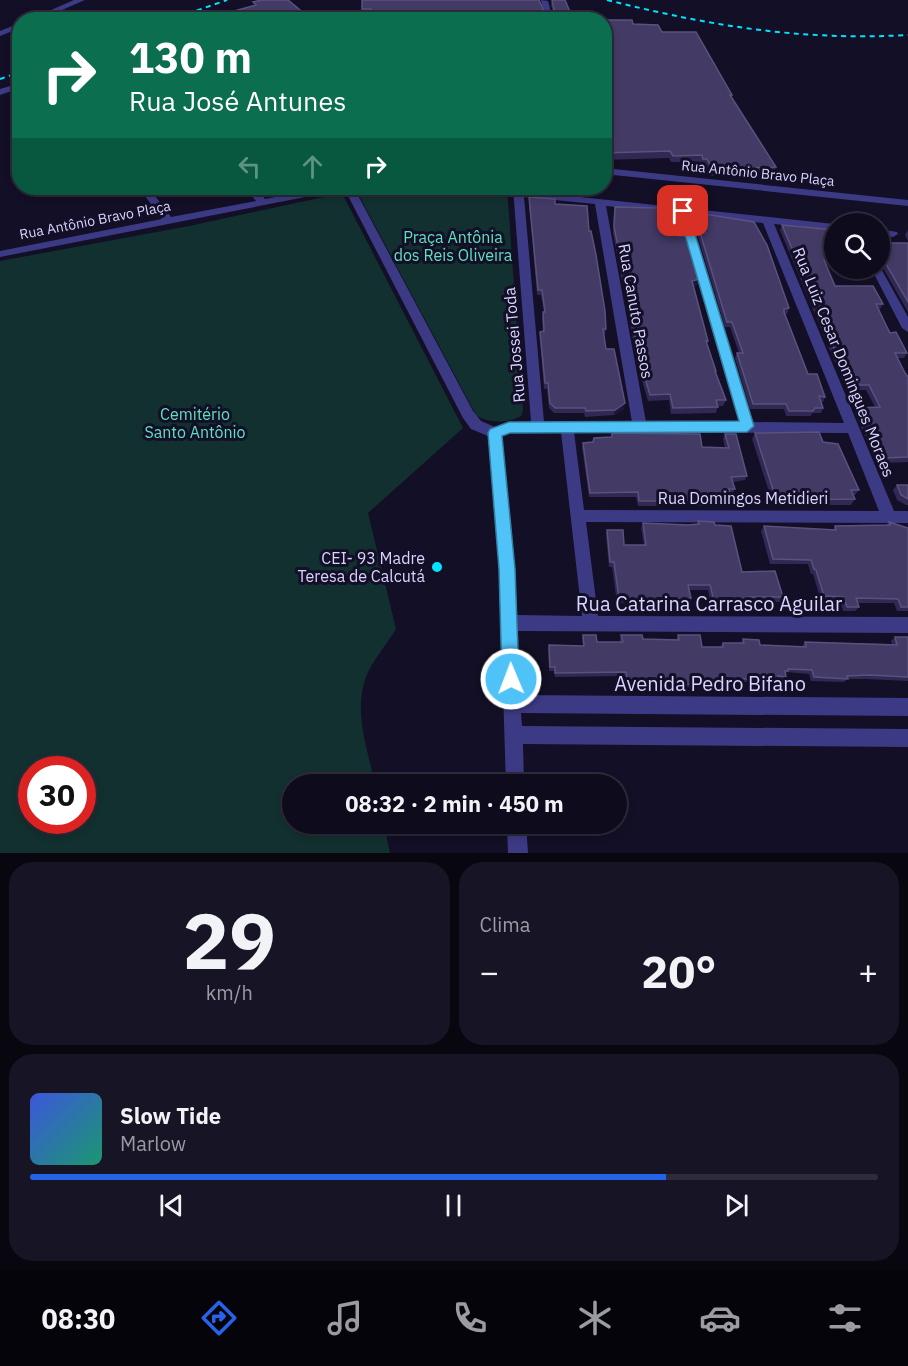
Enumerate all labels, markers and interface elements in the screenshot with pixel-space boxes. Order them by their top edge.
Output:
text: 130 m [129,30,252,85]
icon: right [30,36,108,114]
text: Rua José Antunes [129,83,346,118]
icon: left [233,150,266,183]
icon: ahead [296,150,329,183]
icon: right [359,150,392,183]
street label: Rua Antônio Bravo Plaça [681,156,836,190]
pin [657,185,708,236]
icon: arrive [666,194,699,227]
street label: Rua Antônio Bravo Plaça [18,196,173,244]
map controls [824,213,890,279]
button: search [824,213,890,279]
park label: Praça Antônia dos Reis Oliveira [394,227,513,265]
street label: Rua Canuto Passos [614,242,658,380]
street label: Rua Luiz Cesar Domingues Moraes [789,244,899,480]
street label: Rua Jossei Toda [499,286,529,404]
park label: Cemitério Santo Antônio [144,404,246,442]
street label: Rua Domingos Metidieri [658,488,828,508]
place label: CEI- 93 Madre Teresa de Calcutá [297,548,425,586]
marker: CEI- 93 Madre Teresa de Calcutá [430,560,444,574]
street label: Rua Catarina Carrasco Aguilar [576,590,842,617]
position arrow [479,647,543,711]
street label: Avenida Pedro Bifano [614,670,806,697]
speed limit sign: 30 [18,756,96,834]
text: 08:32 · 2 min · 450 m [345,789,564,818]
text: 29 [182,889,276,990]
text: Clima [480,911,531,938]
text: 20° [641,942,716,1000]
text: − [480,950,499,993]
text: + [858,950,878,993]
text: km/h [206,979,253,1006]
text: Slow Tide [120,1101,221,1130]
text: Marlow [120,1130,186,1157]
icon: previous [155,1189,188,1222]
icon: pause [437,1189,470,1222]
icon: next [720,1189,753,1222]
icon: directions [198,1297,240,1339]
icon: music [324,1297,366,1339]
icon: phone [449,1297,491,1339]
icon: climate [574,1297,616,1339]
icon: car [699,1297,741,1339]
icon: filters [824,1297,866,1339]
text: 08:30 [42,1301,115,1336]

